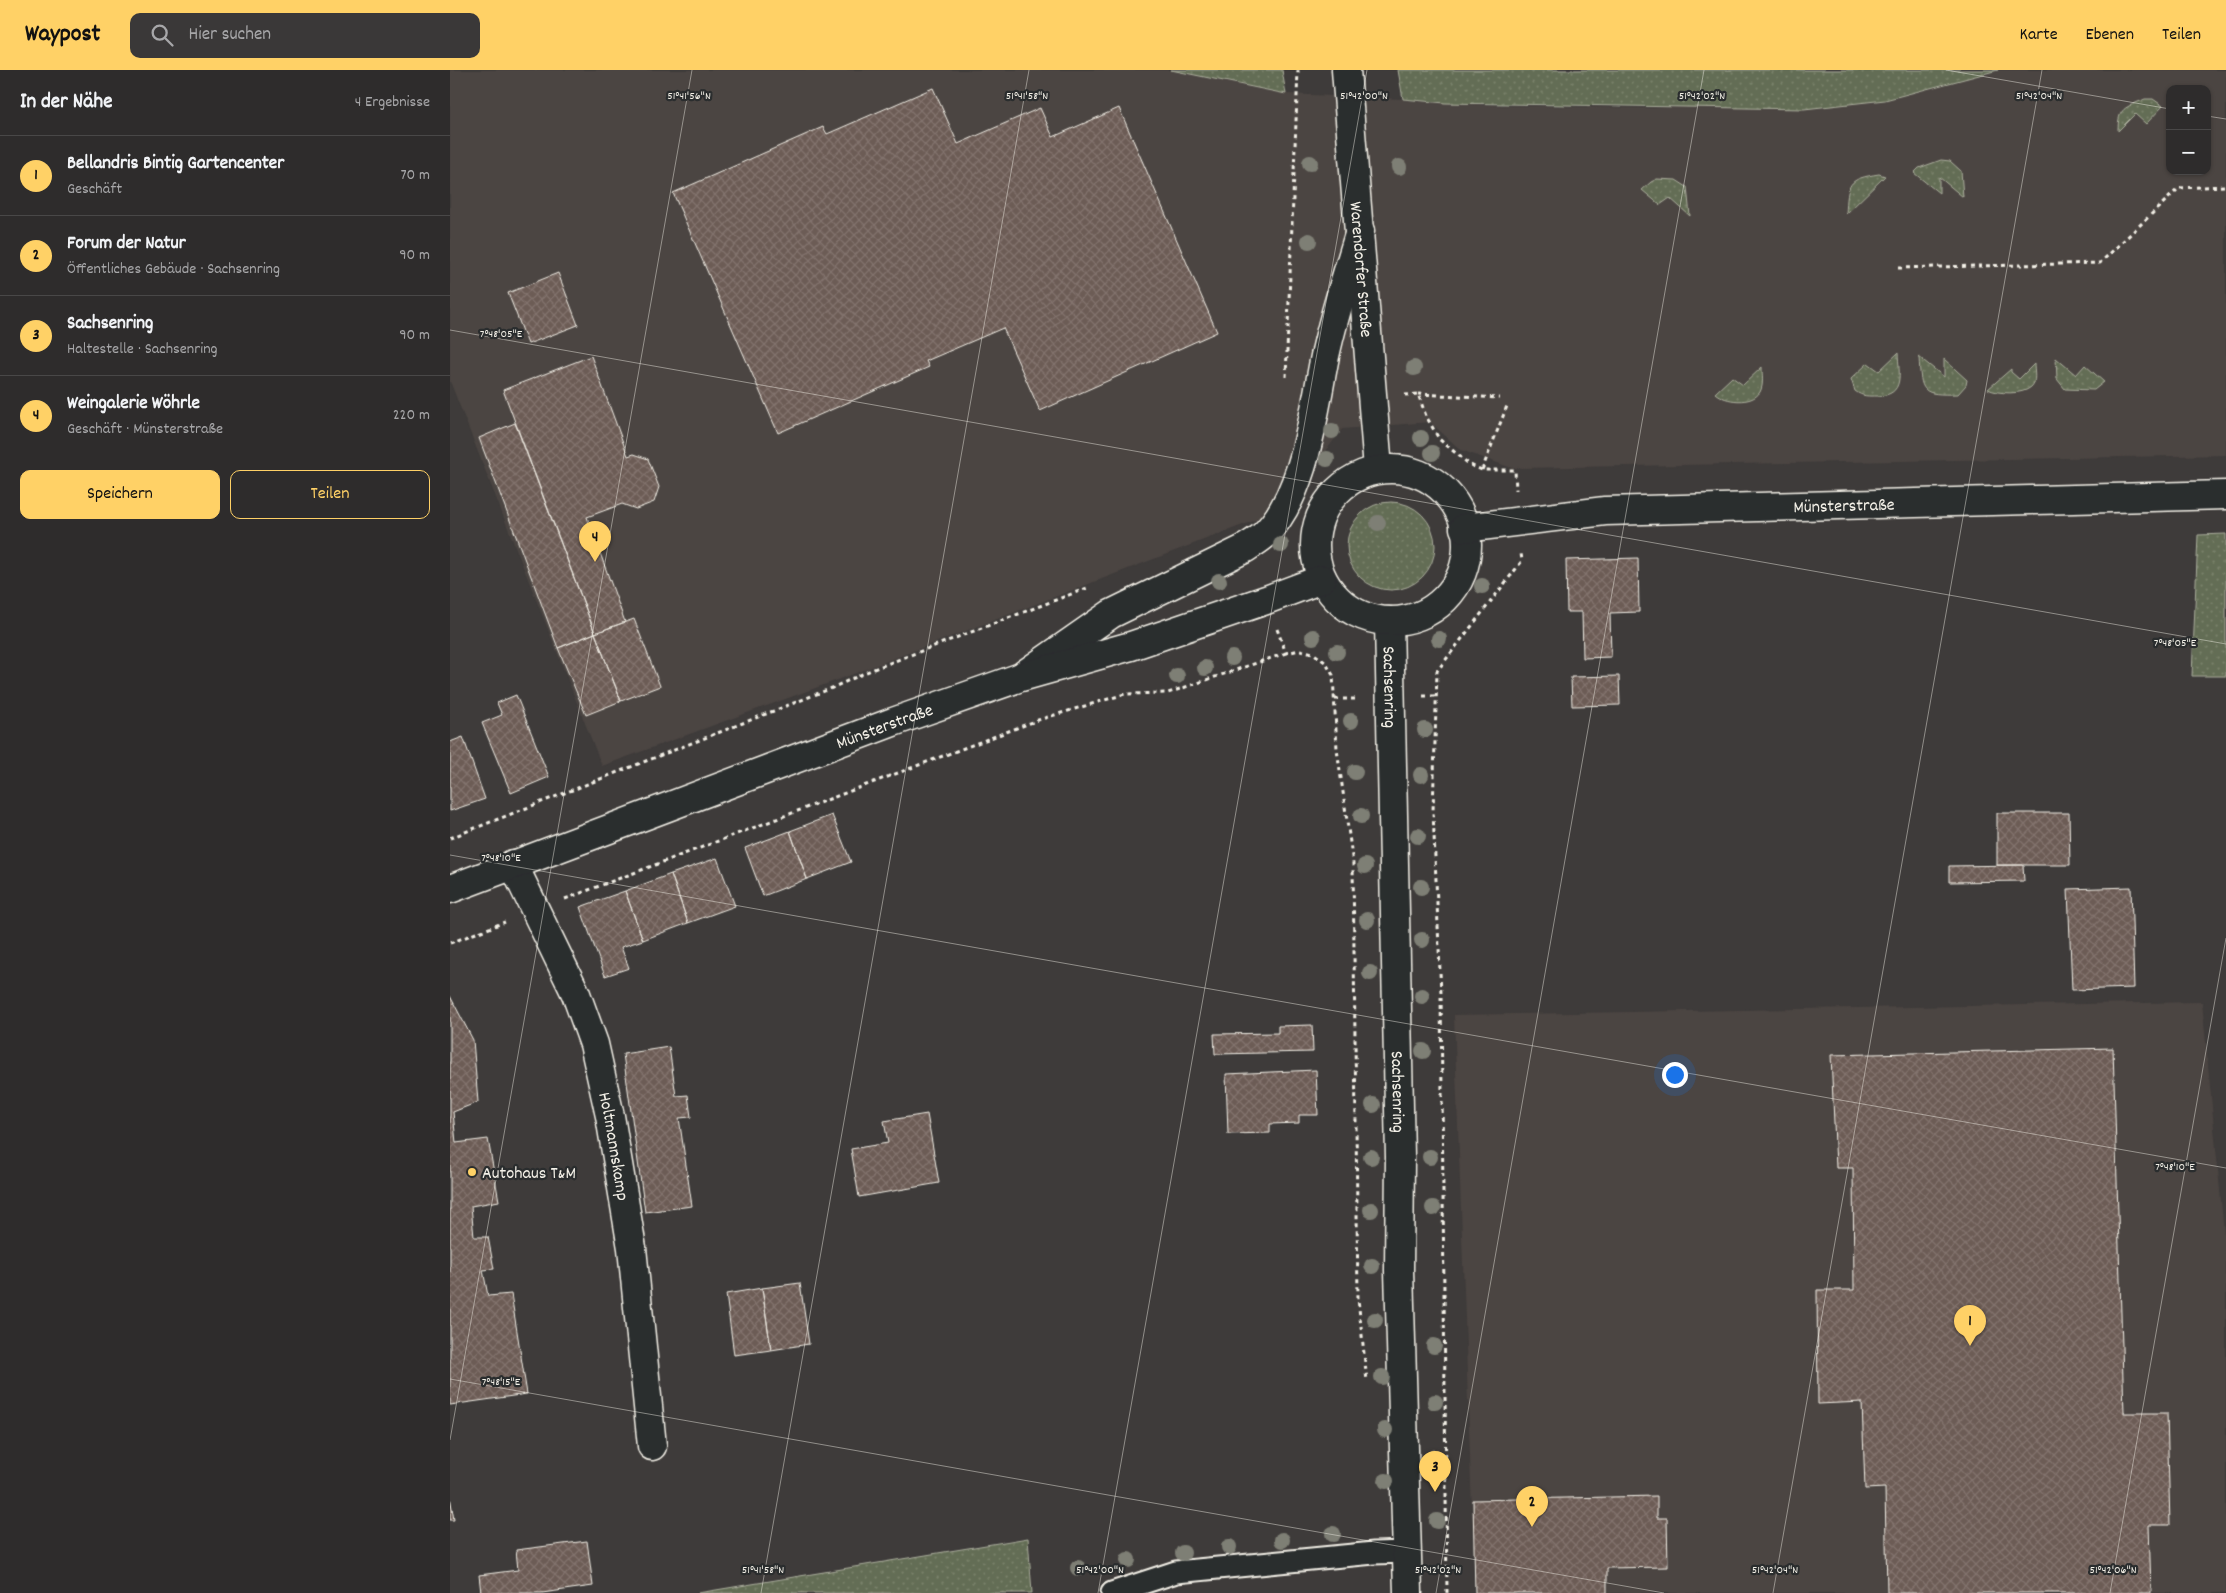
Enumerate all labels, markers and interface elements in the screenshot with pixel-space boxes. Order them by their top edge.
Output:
search box [130,13,480,58]
text: Waypost [25,18,100,52]
icon: search [148,21,176,49]
text: Hier suchen [188,22,271,49]
text: Karte [2020,23,2058,48]
text: Ebenen [2086,23,2134,48]
text: Teilen [2162,23,2201,48]
map controls [2166,85,2211,175]
button: + [2166,85,2211,130]
text: In der Nähe [20,88,112,118]
text: 51°41'56"N [667,88,711,105]
text: 51°41'58"N [1006,88,1048,105]
text: 51°42'00"N [1340,88,1388,105]
text: 51°42'02"N [1679,88,1725,105]
text: 51°42'04"N [2016,88,2062,105]
text: 4 Ergebnisse [355,91,430,114]
button: − [2166,130,2211,175]
text: Bellandris Bintig Gartencenter [67,151,284,178]
text: 1 [34,164,38,187]
text: 70 m [400,164,430,187]
text: Geschäft [67,178,122,201]
street label: Warendorfer Straße [1342,201,1377,339]
text: Forum der Natur [67,231,186,258]
text: 2 [33,244,40,267]
text: 90 m [399,244,430,267]
text: Öffentliches Gebäude · Sachsenring [67,258,280,281]
text: Sachsenring [67,311,153,338]
text: 3 [32,324,40,347]
text: 90 m [399,324,430,347]
text: 7°48'05"E [480,326,523,343]
text: Haltestelle · Sachsenring [67,338,218,361]
text: Weingalerie Wöhrle [67,391,200,418]
text: 4 [33,404,39,427]
text: 220 m [393,404,430,427]
text: Geschäft · Münsterstraße [67,418,223,441]
button: Speichern [20,470,220,519]
button: Teilen [230,470,430,519]
street label: Münsterstraße [1793,494,1895,521]
pin: 4 [579,521,611,562]
text: 7°48'05"E [2154,635,2197,652]
street label: Sachsenring [1375,646,1401,728]
street label: Münsterstraße [833,699,937,757]
text: 7°48'10"E [481,850,521,867]
street label: Sachsenring [1383,1051,1410,1133]
your location [1662,1062,1688,1088]
street label: Holtmannskamp [590,1090,634,1203]
text: 7°48'10"E [2155,1159,2195,1176]
place label: Autohaus T&M [482,1162,576,1187]
marker: Autohaus T&M [466,1166,478,1178]
pin: 1 [1954,1305,1986,1346]
text: 7°48'15"E [482,1374,521,1391]
pin: 3 [1419,1451,1451,1492]
pin: 2 [1516,1486,1548,1527]
text: 51°41'58"N [742,1562,784,1579]
text: 51°42'00"N [1076,1562,1124,1579]
text: 51°42'02"N [1415,1562,1461,1579]
text: 51°42'04"N [1752,1562,1798,1579]
text: 51°42'06"N [2089,1562,2137,1579]

